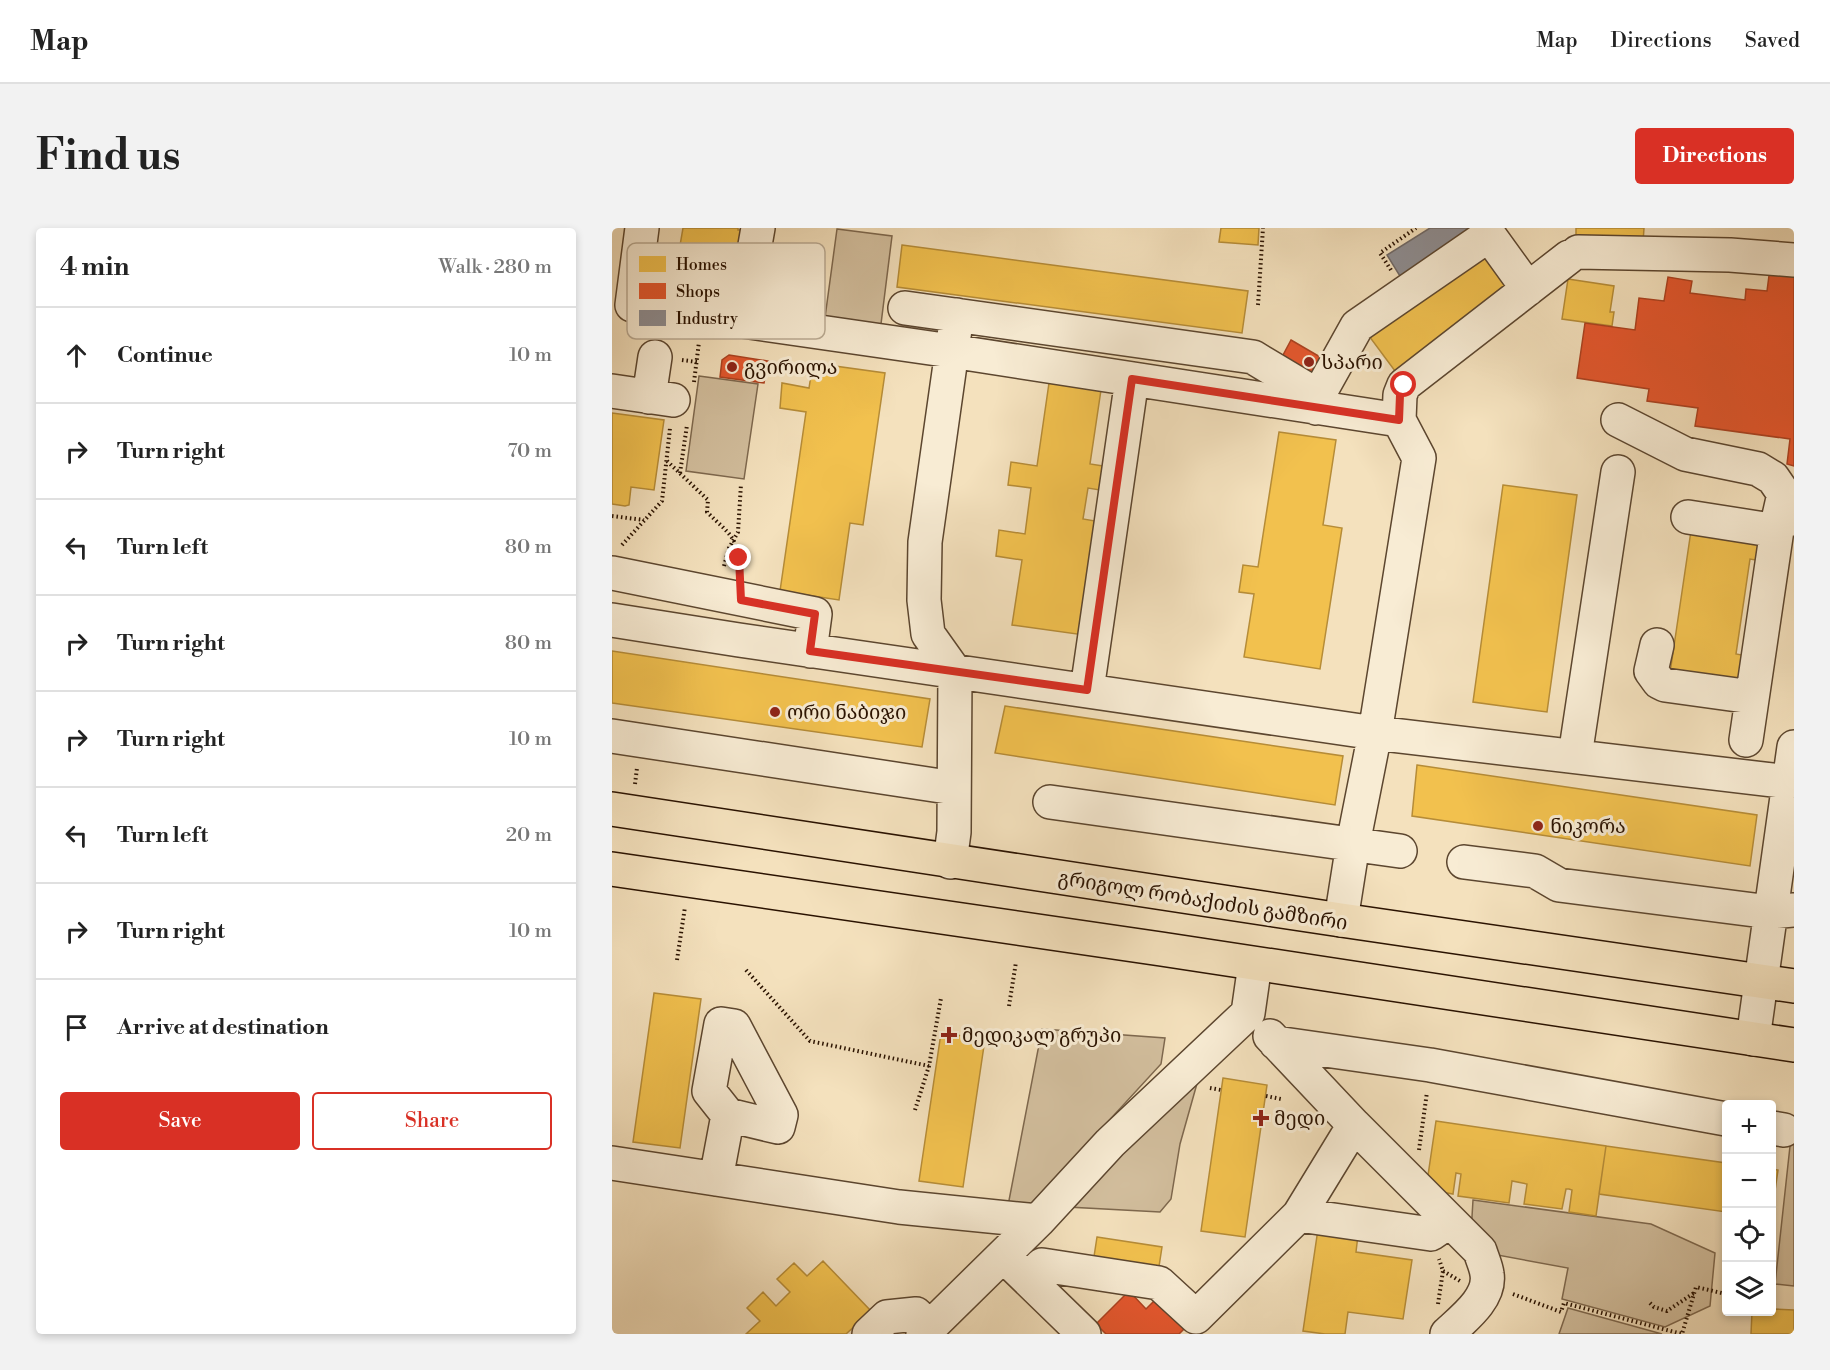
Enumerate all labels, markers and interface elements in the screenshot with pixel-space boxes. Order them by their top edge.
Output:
text: Map [30,24,89,59]
text: Map [1536,28,1578,54]
text: Directions [1611,28,1712,54]
text: Saved [1745,28,1800,54]
button: Directions [1635,128,1794,184]
text: Find us [36,130,180,183]
legend [627,243,825,339]
text: 4 min [60,251,130,283]
text: Walk · 280 m [439,255,552,280]
text: Homes [676,255,727,275]
text: Shops [676,282,720,302]
text: Industry [676,309,738,329]
icon: ahead [60,339,93,372]
text: Continue [117,342,213,369]
text: 10 m [509,343,552,368]
place label: სპარი [1321,351,1383,376]
marker: სპარი [1302,355,1316,369]
place label: გვირილა [744,356,838,381]
marker: გვირილა [725,360,739,374]
route start [1390,371,1416,397]
icon: right [60,435,93,468]
text: Turn right [117,438,225,465]
text: 70 m [508,439,552,464]
icon: left [60,531,93,564]
text: Turn left [117,534,208,561]
text: 80 m [505,535,552,560]
route end [725,544,751,570]
icon: right [60,627,93,660]
text: Turn right [117,630,225,657]
text: 80 m [505,631,552,656]
place label: ორი ნაბიჯი [787,701,906,726]
marker: ორი ნაბიჯი [768,705,782,719]
icon: right [60,723,93,756]
text: Turn right [117,726,225,753]
text: 10 m [509,727,552,752]
place label: ნიკორა [1550,815,1626,840]
icon: left [60,819,93,852]
marker: ნიკორა [1531,819,1545,833]
text: Turn left [117,822,208,849]
text: 20 m [506,823,552,848]
street label: გრიგოლ რობაქიძის გამზირი [1056,866,1349,937]
icon: right [60,915,93,948]
text: Turn right [117,918,225,945]
text: 10 m [509,919,552,944]
icon: arrive [60,1011,93,1044]
text: Arrive at destination [117,1014,329,1041]
place label: მედიკალ გრუპი [962,1024,1121,1049]
marker: მედიკალ გრუპი [940,1026,958,1044]
button: Save [60,1092,300,1150]
button: Share [312,1092,552,1150]
map controls [1722,1100,1776,1316]
button: + [1722,1100,1776,1154]
place label: მედი [1274,1107,1325,1132]
marker: მედი [1252,1109,1270,1127]
button: − [1722,1154,1776,1208]
button: locate [1722,1208,1776,1262]
button: layers [1722,1262,1776,1316]

